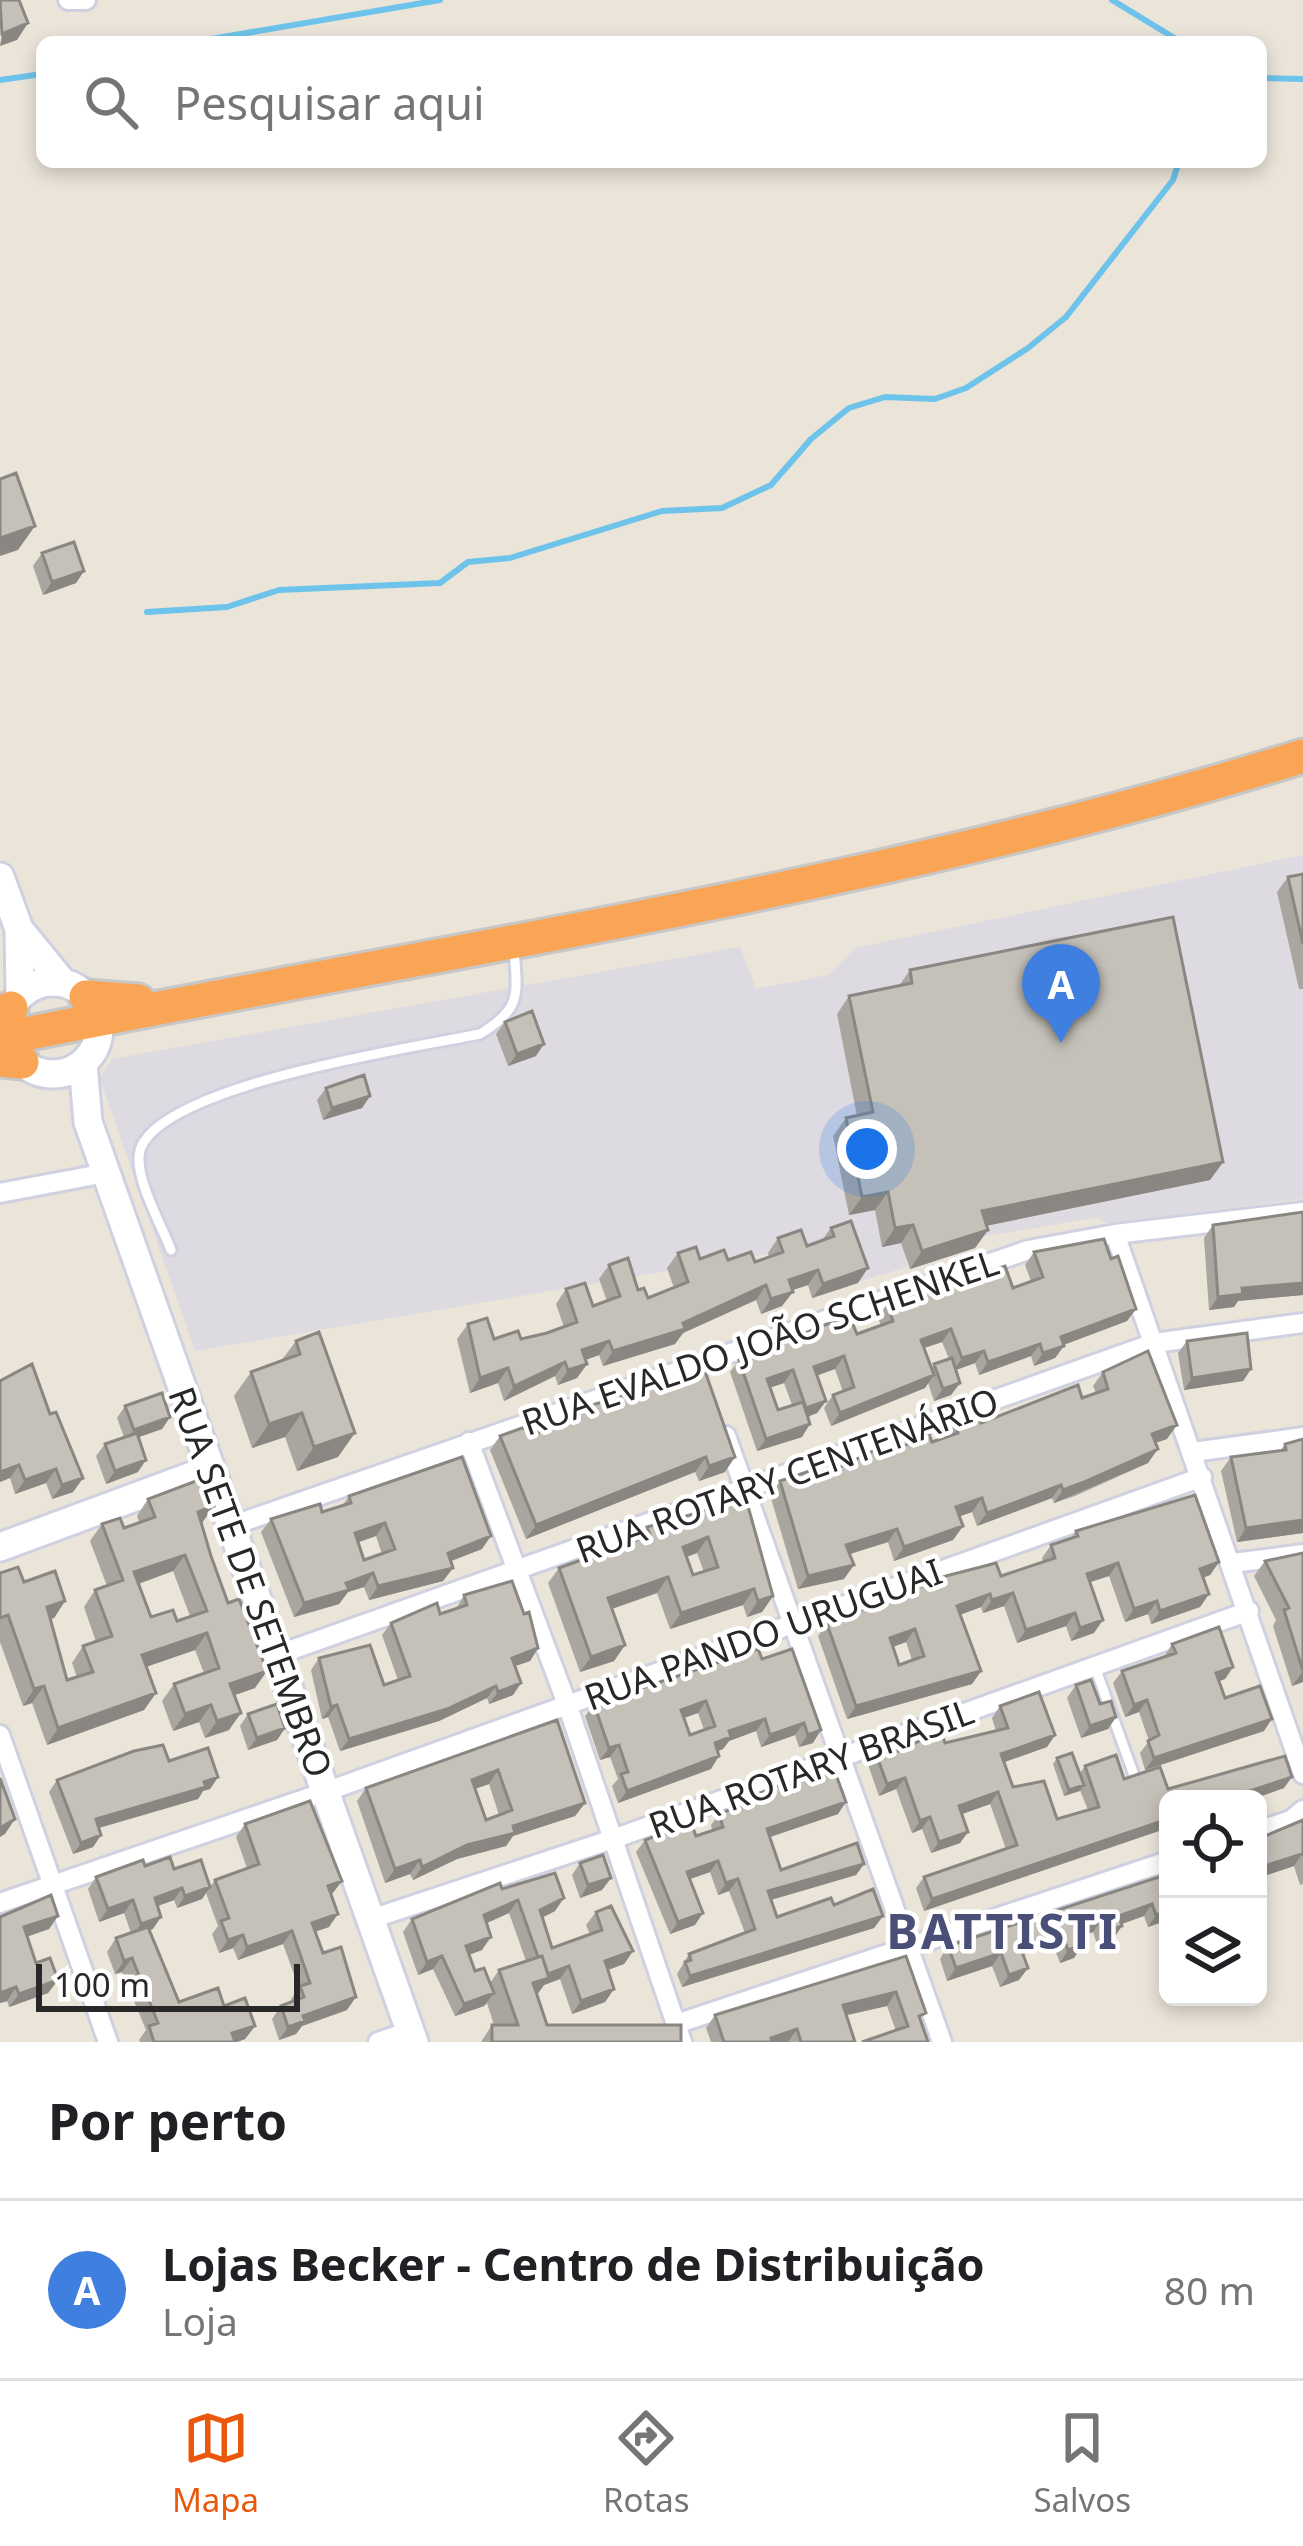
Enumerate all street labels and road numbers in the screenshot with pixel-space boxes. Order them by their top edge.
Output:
street label: RUA EVALDO JOÃO SCHENKEL [515,1237,1005,1447]
street label: RUA ROTARY CENTENÁRIO [569,1376,1005,1574]
street label: RUA SETE DE SETEMBRO [158,1380,344,1784]
street label: RUA PANDO URUGUAI [577,1546,949,1722]
street label: RUA ROTARY BRASIL [642,1686,980,1850]

